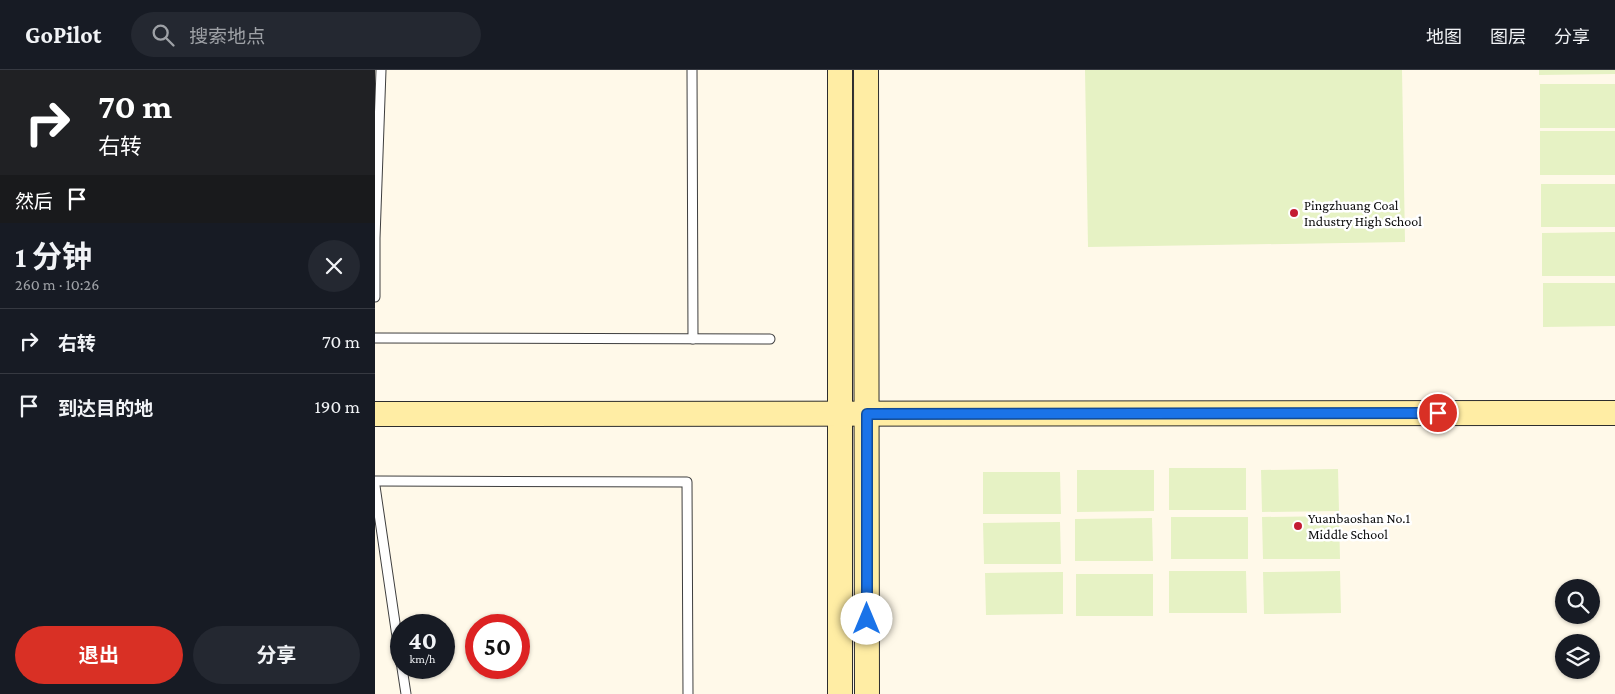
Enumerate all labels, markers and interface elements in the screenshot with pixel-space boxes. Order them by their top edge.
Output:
search box [131,12,481,57]
text: GoPilot [25,21,101,48]
icon: search [149,21,177,49]
text: 搜索地点 [189,26,265,47]
text: 地图 [1426,27,1462,47]
text: 图层 [1490,27,1526,47]
text: 分享 [1554,27,1590,47]
text: 70 m [98,87,172,126]
icon: right [15,90,80,155]
text: 右转 [98,134,142,159]
icon: arrive [63,185,91,213]
text: 然后 [15,191,53,212]
place label: Pingzhuang Coal Industry High School [1304,197,1422,229]
marker: Pingzhuang Coal Industry High School [1288,207,1300,219]
text: 1 分钟 [15,240,92,273]
button: close [308,240,360,292]
text: 260 m · 10:26 [15,276,99,293]
icon: right [15,327,43,355]
text: 70 m [322,331,360,352]
text: 右转 [58,333,96,354]
icon: arrive [15,392,43,420]
pin [1417,392,1459,434]
text: 190 m [314,396,360,417]
text: 到达目的地 [58,398,153,419]
icon: arrive [1424,399,1452,427]
place label: Yuanbaoshan No.1 Middle School [1308,510,1411,542]
marker: Yuanbaoshan No.1 Middle School [1292,520,1304,532]
map controls [1555,579,1600,679]
button: search [1555,579,1600,624]
position arrow [840,592,892,644]
speed limit sign: 50 [465,614,530,679]
button: 退出 [15,626,183,684]
button: 分享 [193,626,360,684]
text: 40 [408,627,437,654]
button: layers [1555,634,1600,679]
text: km/h [410,652,435,666]

